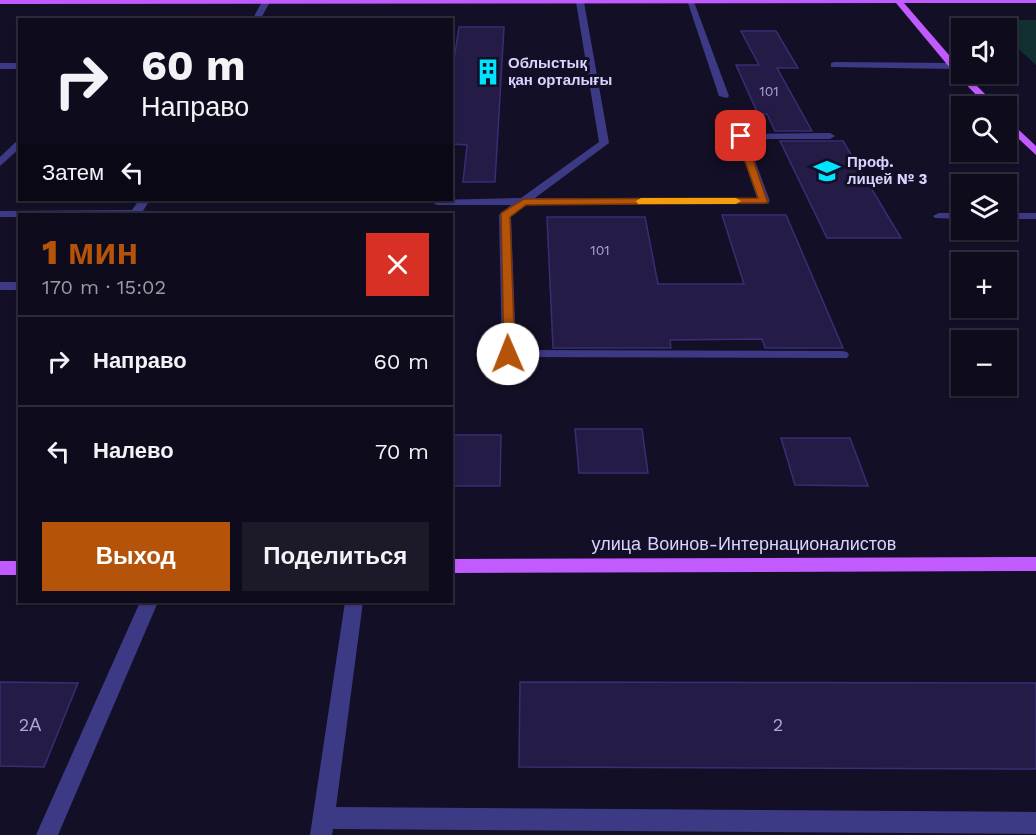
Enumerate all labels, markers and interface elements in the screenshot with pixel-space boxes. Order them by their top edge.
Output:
map controls [951,18,1017,396]
button: sound [951,18,1017,84]
text: 60 m [141,41,245,90]
icon: right [42,42,120,120]
place label: Облыстық қан орталығы [508,54,612,89]
building icon: Облыстық қан орталығы [473,57,503,87]
house number: 101 [759,83,779,99]
text: Направо [141,91,249,123]
button: search [951,96,1017,162]
pin [715,110,766,161]
icon: arrive [724,119,757,152]
place label: Проф. лицей № 3 [847,153,928,188]
icon: left [116,156,149,189]
school or university icon: Проф. лицей № 3 [812,156,842,186]
text: Затем [42,160,104,185]
button: layers [951,174,1017,240]
text: 1 мин [42,231,138,273]
button: close [366,233,429,296]
house number: 101 [590,242,610,258]
button: + [951,252,1017,318]
text: 170 m · 15:02 [42,275,166,299]
position arrow [476,322,540,386]
button: − [951,330,1017,396]
icon: right [42,345,75,378]
text: Направо [93,348,187,373]
text: 60 m [373,349,429,374]
icon: left [42,435,75,468]
text: Налево [93,438,174,463]
text: 70 m [375,439,429,464]
button: Выход [42,522,230,591]
button: Поделиться [242,522,429,591]
street label: улица Воинов-Интернационалистов [592,533,896,554]
house number: 2А [19,714,41,735]
house number: 2 [773,714,783,735]

